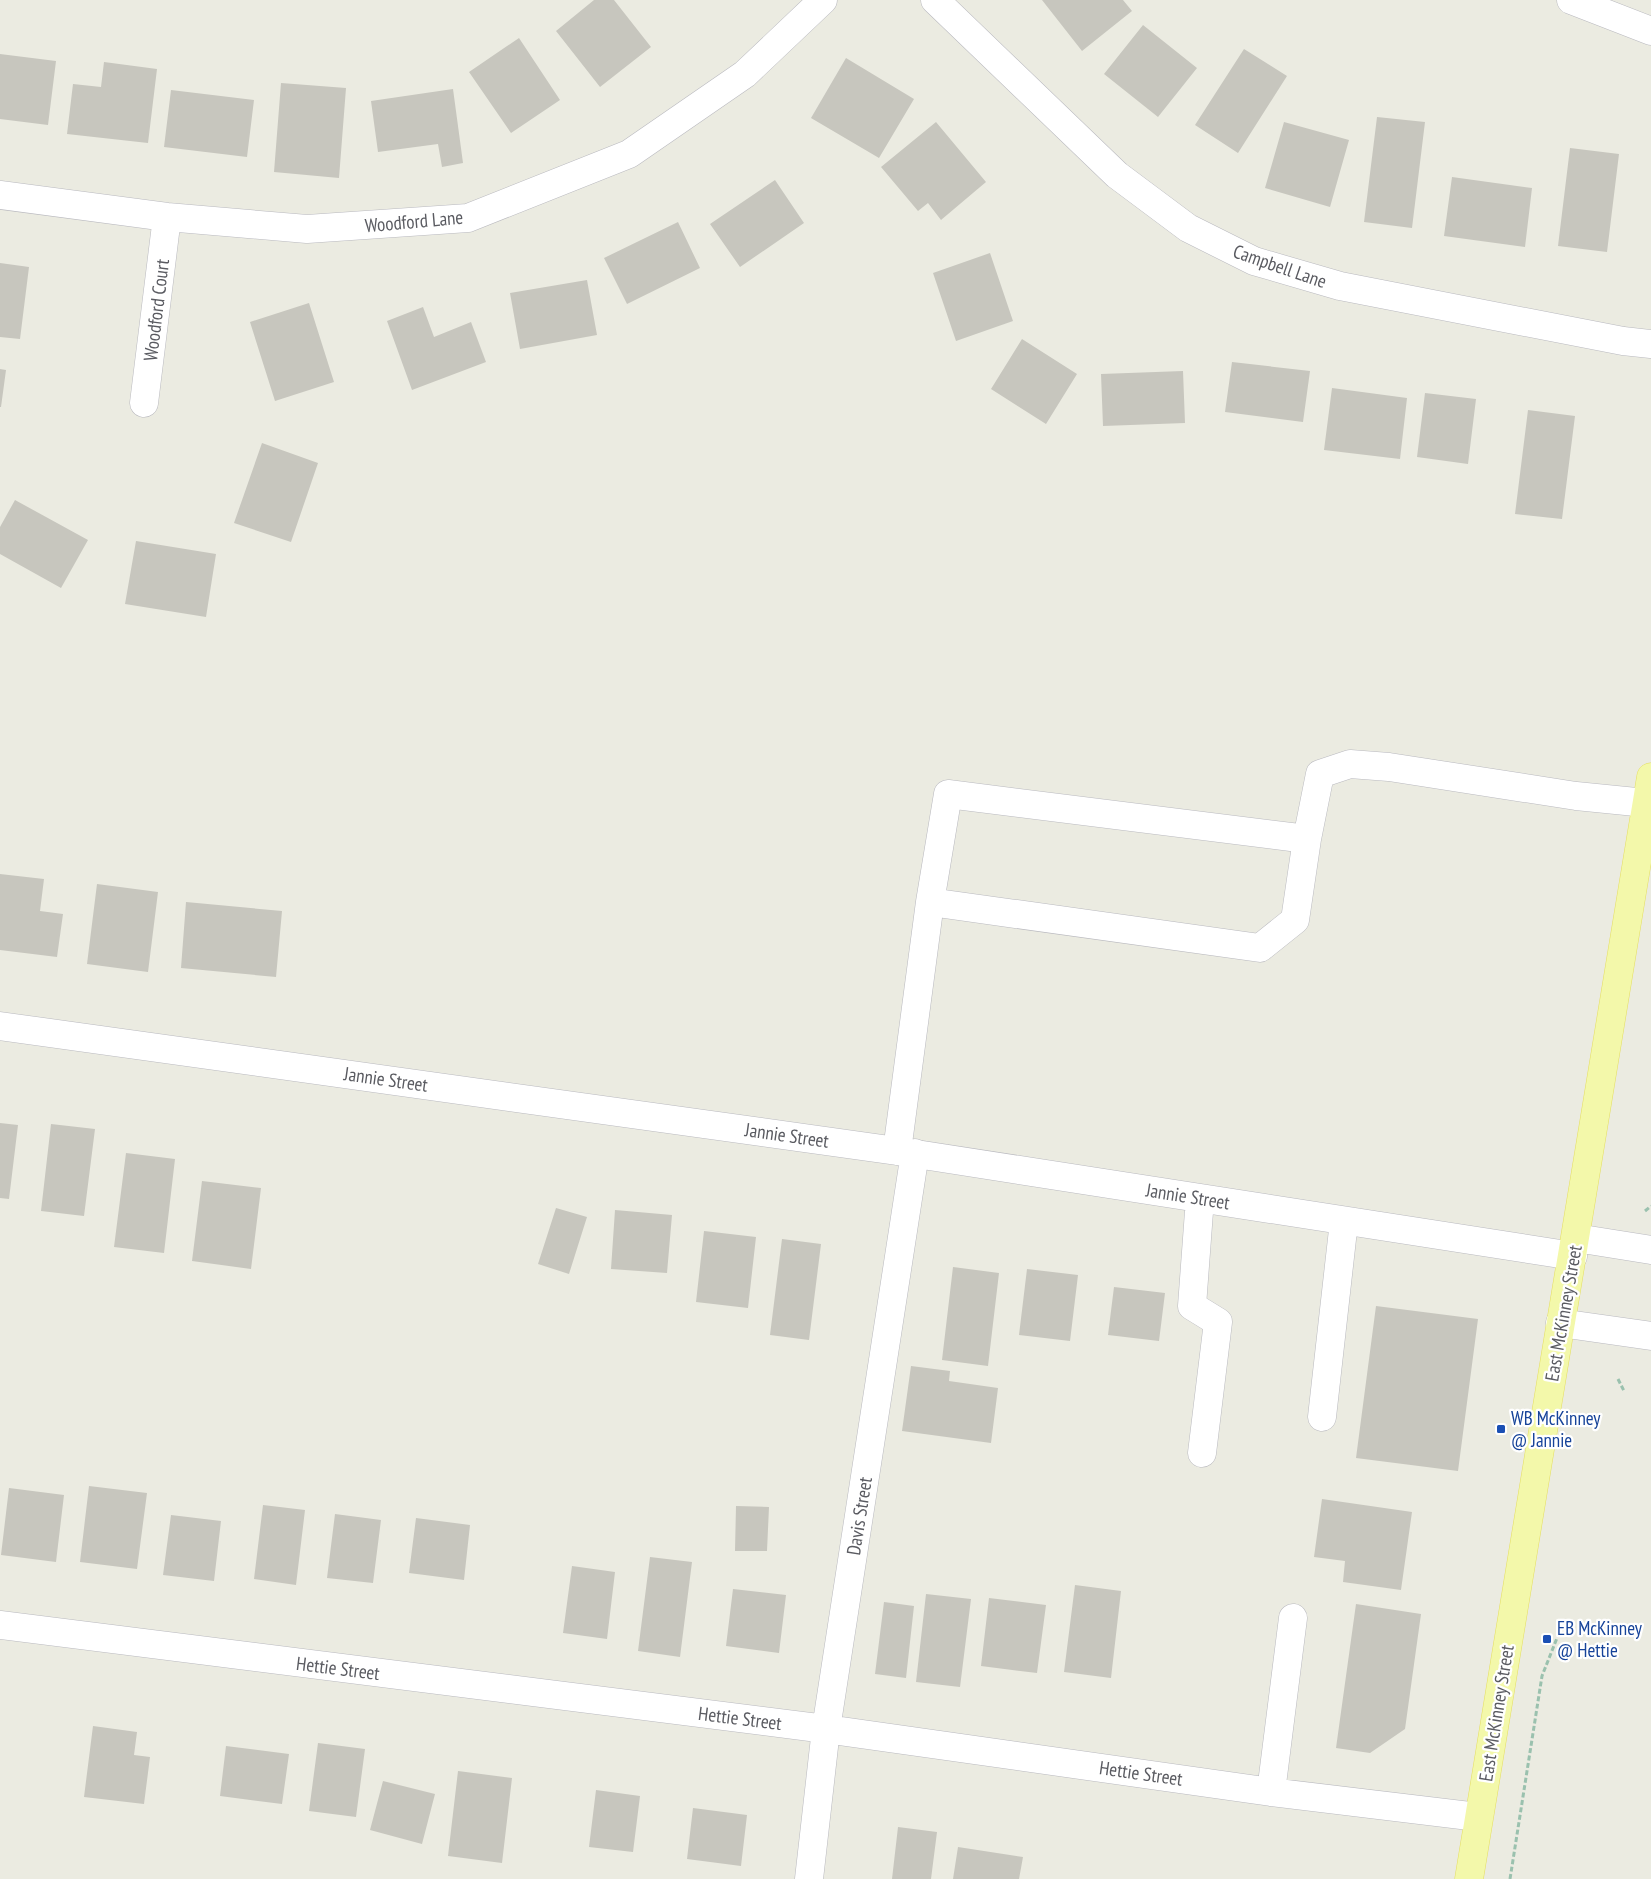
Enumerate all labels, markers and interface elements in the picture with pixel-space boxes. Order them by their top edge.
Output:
street label: Woodford Lane [364,205,464,237]
street label: Campbell Lane [1230,239,1330,293]
street label: Woodford Court [138,257,174,362]
street label: Jannie Street [342,1061,430,1097]
street label: Jannie Street [743,1117,831,1153]
street label: Jannie Street [1144,1177,1232,1215]
street label: East McKinney Street [1539,1242,1587,1383]
place label: WB McKinney @ Jannie [1511,1406,1601,1452]
marker: WB McKinney @ Jannie [1495,1423,1507,1435]
street label: Davis Street [841,1474,877,1557]
place label: EB McKinney @ Hettie [1557,1616,1643,1662]
marker: EB McKinney @ Hettie [1541,1633,1553,1645]
street label: East McKinney Street [1473,1642,1519,1783]
street label: Hettie Street [295,1651,382,1685]
street label: Hettie Street [697,1701,784,1735]
street label: Hettie Street [1098,1755,1185,1791]

